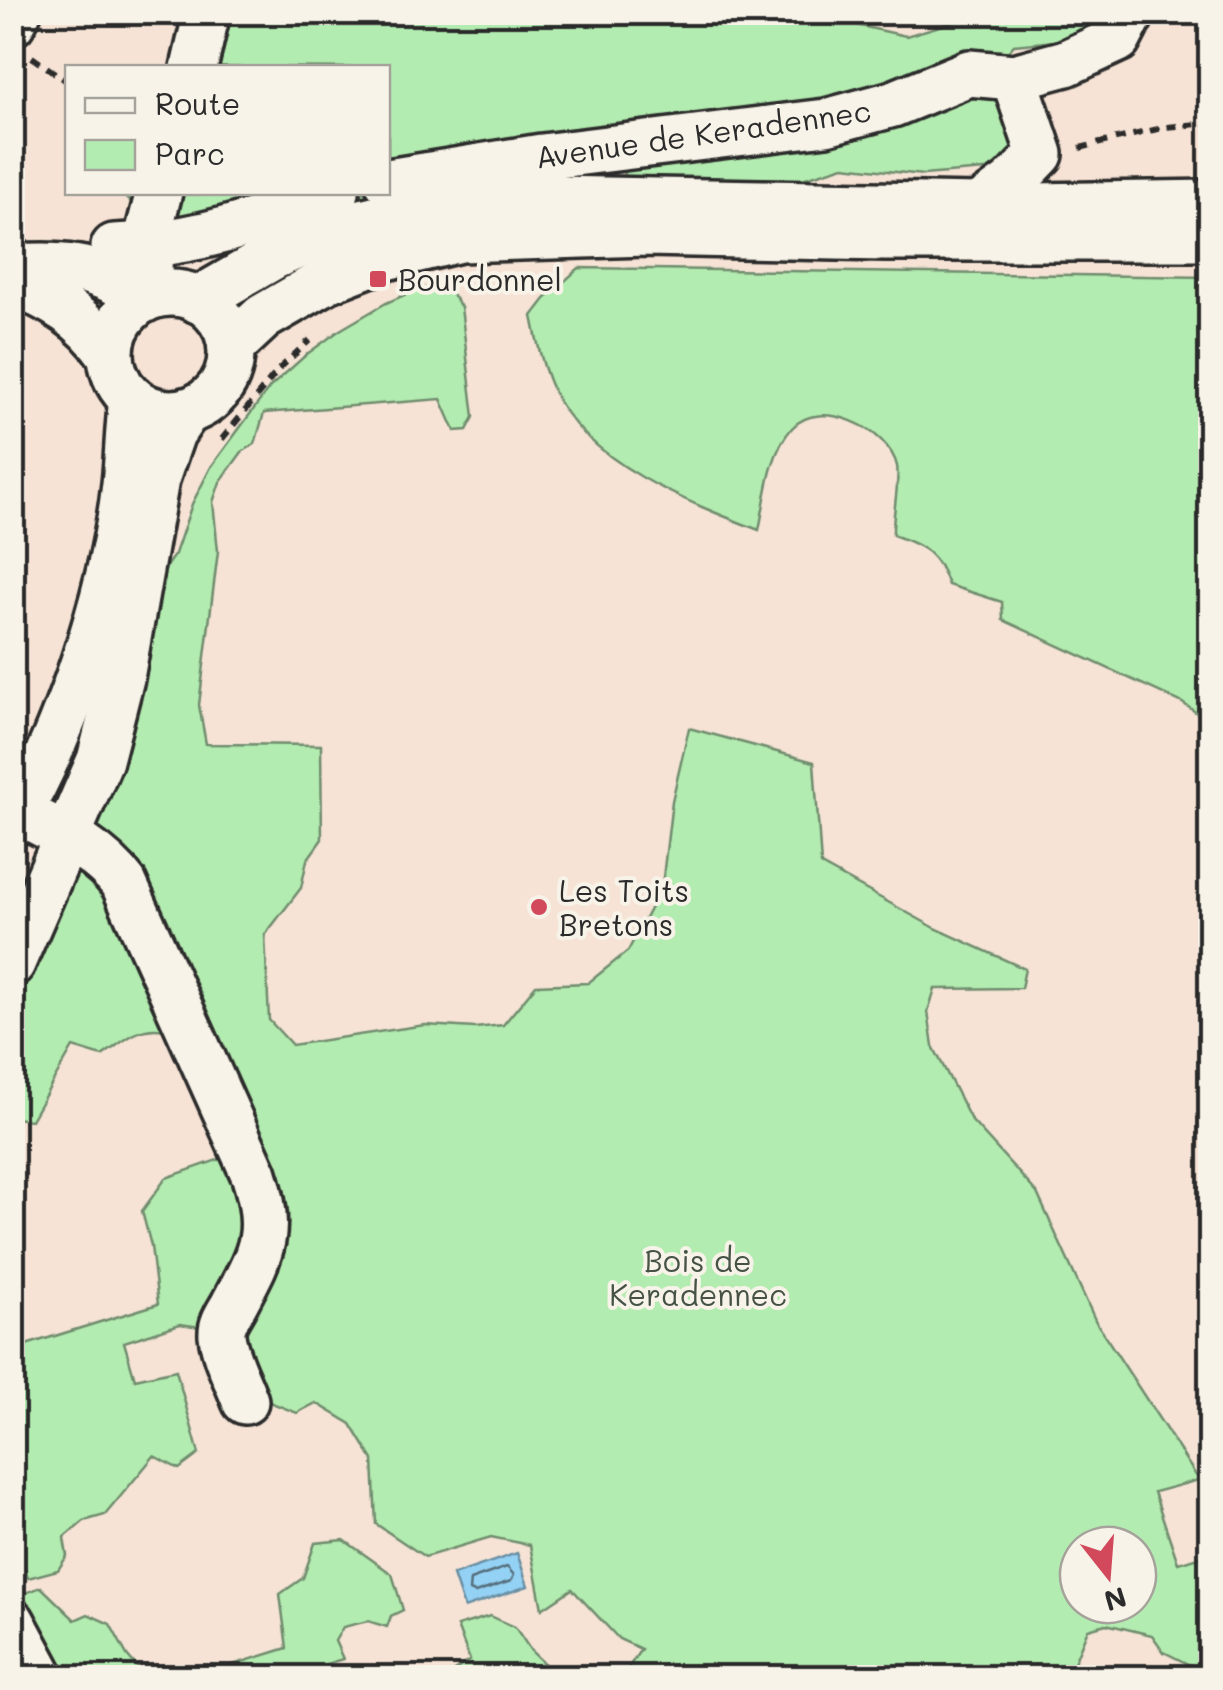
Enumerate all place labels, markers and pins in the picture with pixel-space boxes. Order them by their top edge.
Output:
place label: Bourdonnel [398,259,562,299]
marker: Bourdonnel [367,268,389,290]
place label: Les Toits Bretons [559,870,689,944]
marker: Les Toits Bretons [528,896,550,918]

